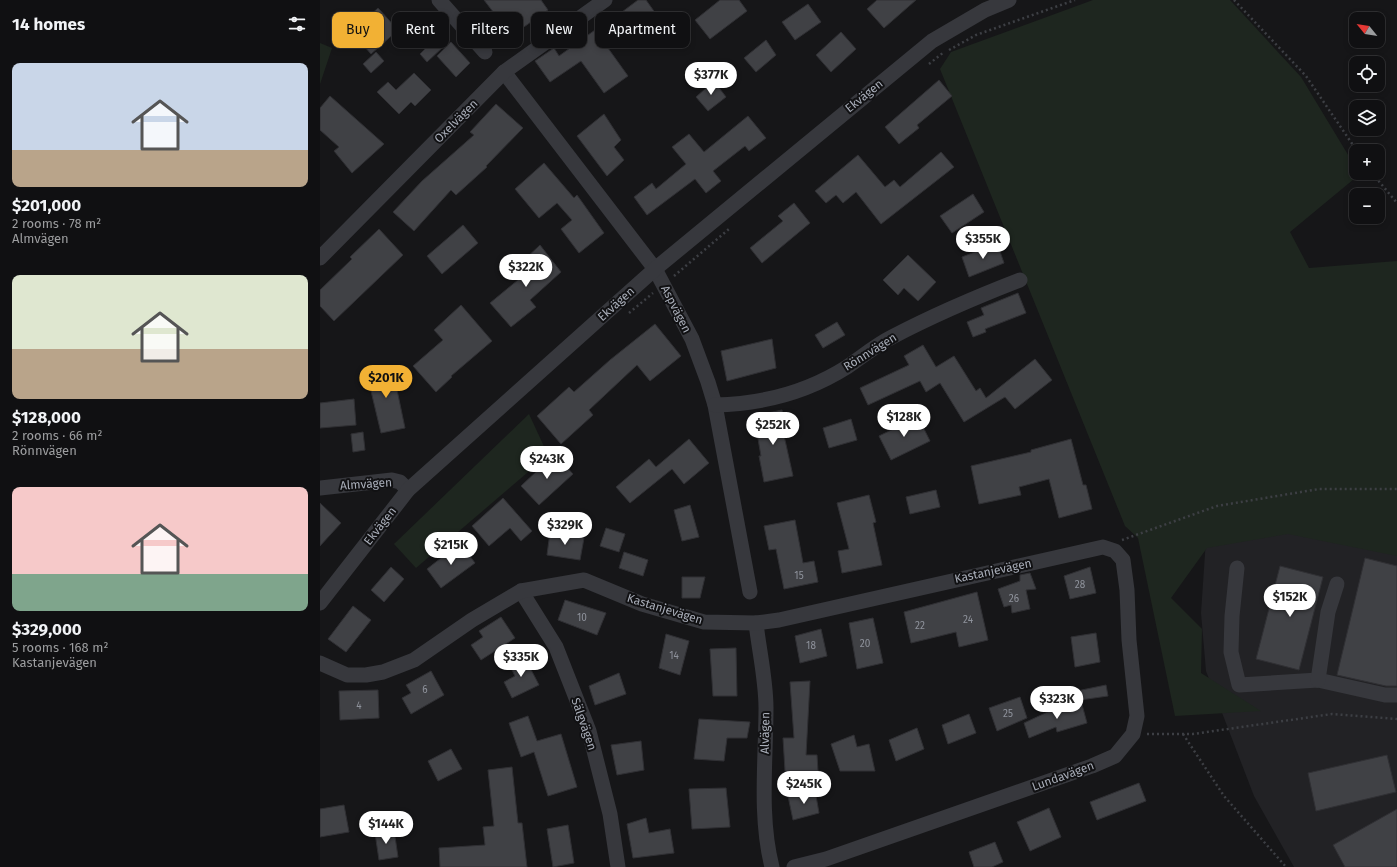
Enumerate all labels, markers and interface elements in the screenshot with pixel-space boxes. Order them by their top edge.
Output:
chip: Buy [332,12,384,48]
chip: Rent [392,12,449,48]
chip: Filters [457,12,523,48]
chip: New [531,12,587,48]
chip: Apartment [595,12,690,48]
north arrow [1349,12,1385,48]
map controls [1349,12,1385,224]
icon: filters [286,13,308,35]
text: 14 homes [12,14,85,35]
button: locate [1349,56,1385,92]
pin: $377K [683,62,739,96]
text: $377K [694,67,728,82]
street label: Ekvägen [842,77,886,115]
icon: home [124,89,196,161]
street label: Oxelvägen [431,96,481,146]
button: layers [1349,100,1385,136]
button: + [1349,144,1385,180]
button: − [1349,188,1385,224]
text: $201,000 [12,195,81,216]
text: 2 rooms · 78 m² [12,216,101,231]
pin: $355K [955,226,1011,260]
text: Almvägen [12,231,69,246]
text: $355K [965,231,1001,246]
pin: $322K [498,254,554,288]
text: $322K [508,259,544,274]
street label: Aspvägen [658,283,694,335]
street label: Ekvägen [595,284,637,324]
icon: home [124,301,196,373]
street label: Rönnvägen [841,330,899,374]
pin: $201K [358,365,414,399]
text: $201K [368,370,404,385]
pin: $128K [876,404,932,438]
text: $128,000 [12,407,81,428]
text: $128K [886,409,922,424]
pin: $252K [745,412,801,446]
text: $252K [755,417,791,432]
text: 2 rooms · 66 m² [12,428,103,443]
text: Rönnvägen [12,443,77,458]
pin: $243K [519,446,575,480]
text: $243K [529,451,565,466]
street label: Almvägen [339,475,393,493]
street label: Ekvägen [361,504,399,548]
pin: $329K [537,512,593,546]
icon: home [124,513,196,585]
text: $329K [547,517,583,532]
pin: $215K [423,532,479,566]
text: $215K [434,537,468,552]
street label: Kastanjevägen [953,556,1033,586]
house number: 15 [794,570,804,582]
house number: 28 [1075,579,1086,591]
pin: $152K [1262,584,1318,618]
text: $152K [1273,589,1307,604]
street label: Kastanjevägen [625,591,705,627]
house number: 26 [1009,593,1019,605]
house number: 10 [577,612,587,624]
house number: 24 [963,614,974,626]
text: $329,000 [12,619,82,640]
house number: 22 [915,620,925,632]
house number: 20 [860,638,871,650]
text: 5 rooms · 168 m² [12,640,108,655]
house number: 18 [806,640,816,652]
pin: $335K [493,644,549,678]
text: $335K [503,649,539,664]
house number: 14 [669,650,680,662]
text: Kastanjevägen [12,655,97,670]
house number: 6 [422,684,428,696]
pin: $323K [1029,686,1085,720]
text: $323K [1039,691,1075,706]
street label: Sälgvägen [569,696,599,752]
house number: 4 [356,700,362,712]
house number: 25 [1003,708,1013,720]
street label: Alvägen [758,712,772,754]
street label: Lundavägen [1030,758,1096,794]
pin: $245K [776,771,832,805]
text: $245K [786,776,822,791]
pin: $144K [358,811,414,845]
text: $144K [368,816,404,831]

